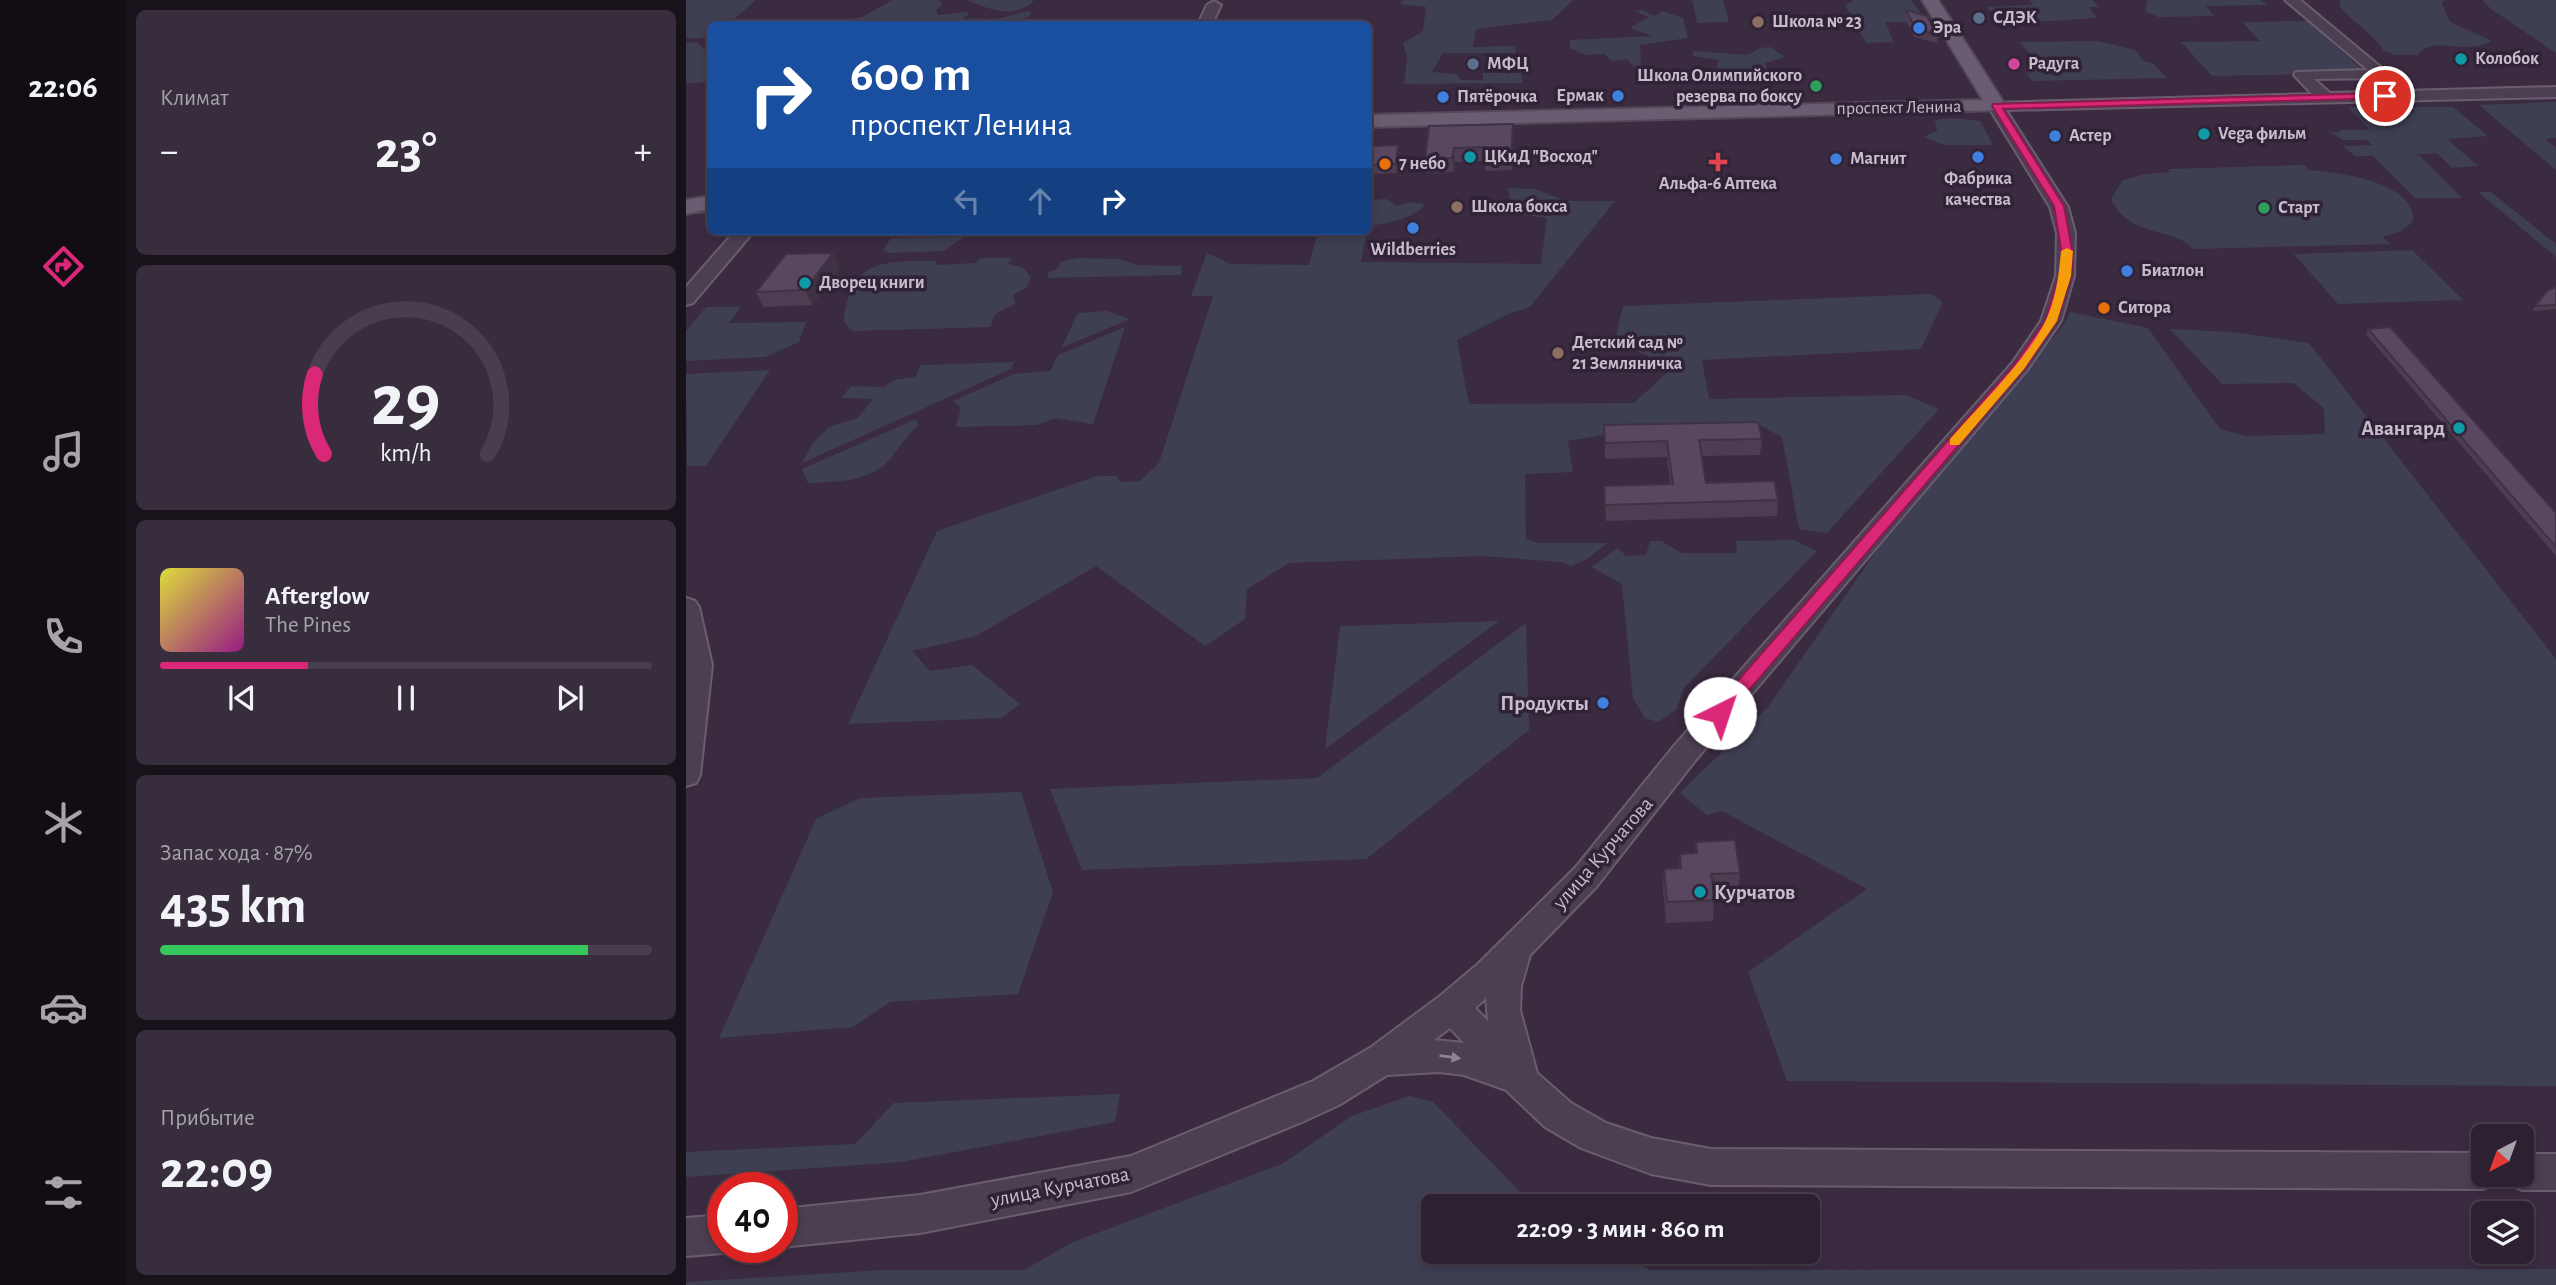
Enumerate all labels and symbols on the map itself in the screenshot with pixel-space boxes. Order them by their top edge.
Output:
place label: СДЭК [1993,9,2037,27]
marker: СДЭК [1971,10,1987,26]
place label: Школа № 23 [1772,13,1862,31]
marker: Школа № 23 [1750,14,1766,30]
place label: Эра [1933,19,1962,37]
marker: Эра [1911,20,1927,36]
place label: Колобок [2475,50,2539,68]
marker: Колобок [2453,51,2469,67]
place label: МФЦ [1487,55,1529,73]
place label: Радуга [2028,55,2080,73]
marker: МФЦ [1465,56,1481,72]
marker: Радуга [2006,56,2022,72]
pin [2355,66,2415,126]
place label: Школа Олимпийского резерва по боксу [1637,67,1803,106]
marker: Школа Олимпийского резерва по боксу [1808,78,1824,94]
place label: Ермак [1556,87,1604,105]
place label: Пятёрочка [1457,88,1538,106]
marker: Ермак [1610,88,1626,104]
marker: Пятёрочка [1435,89,1451,105]
street label: проспект Ленина [1836,98,1962,118]
place label: Vega фильм [2218,125,2306,143]
marker: Vega фильм [2196,126,2212,142]
place label: Астер [2069,127,2112,145]
marker: Астер [2047,128,2063,144]
place label: ЦКиД "Восход" [1484,148,1598,166]
marker: ЦКиД "Восход" [1462,149,1478,165]
marker: Фабрика качества [1970,149,1986,165]
place label: Магнит [1850,150,1907,168]
marker: Магнит [1828,151,1844,167]
marker: Альфа-6 Аптека [1710,154,1726,170]
place label: 7 небо [1399,155,1446,173]
marker: 7 небо [1377,156,1393,172]
place label: Фабрика качества [1944,170,2012,209]
place label: Альфа-6 Аптека [1659,175,1778,193]
place label: Школа бокса [1471,198,1568,216]
marker: Школа бокса [1449,199,1465,215]
place label: Старт [2278,199,2321,217]
marker: Старт [2256,200,2272,216]
marker: Wildberries [1405,220,1421,236]
place label: Wildberries [1370,241,1456,259]
place label: Биатлон [2141,262,2204,280]
marker: Биатлон [2119,263,2135,279]
place label: Дворец книги [819,274,925,292]
marker: Дворец книги [797,275,813,291]
place label: Ситора [2118,299,2172,317]
marker: Ситора [2096,300,2112,316]
place label: Детский сад № 21 Земляничка [1572,334,1683,373]
marker: Детский сад № 21 Земляничка [1550,345,1566,361]
place label: Авангард [2361,418,2445,439]
marker: Авангард [2451,420,2467,436]
position arrow [1683,676,1757,750]
place label: Продукты [1500,693,1589,714]
marker: Продукты [1595,695,1611,711]
street label: улица Курчатова [1548,793,1657,914]
place label: Курчатов [1714,882,1795,903]
marker: Курчатов [1692,884,1708,900]
one-way arrow [1439,1052,1461,1063]
north arrow [2471,1124,2534,1186]
street label: улица Курчатова [988,1163,1131,1211]
speed limit sign: 40 [707,1172,798,1263]

